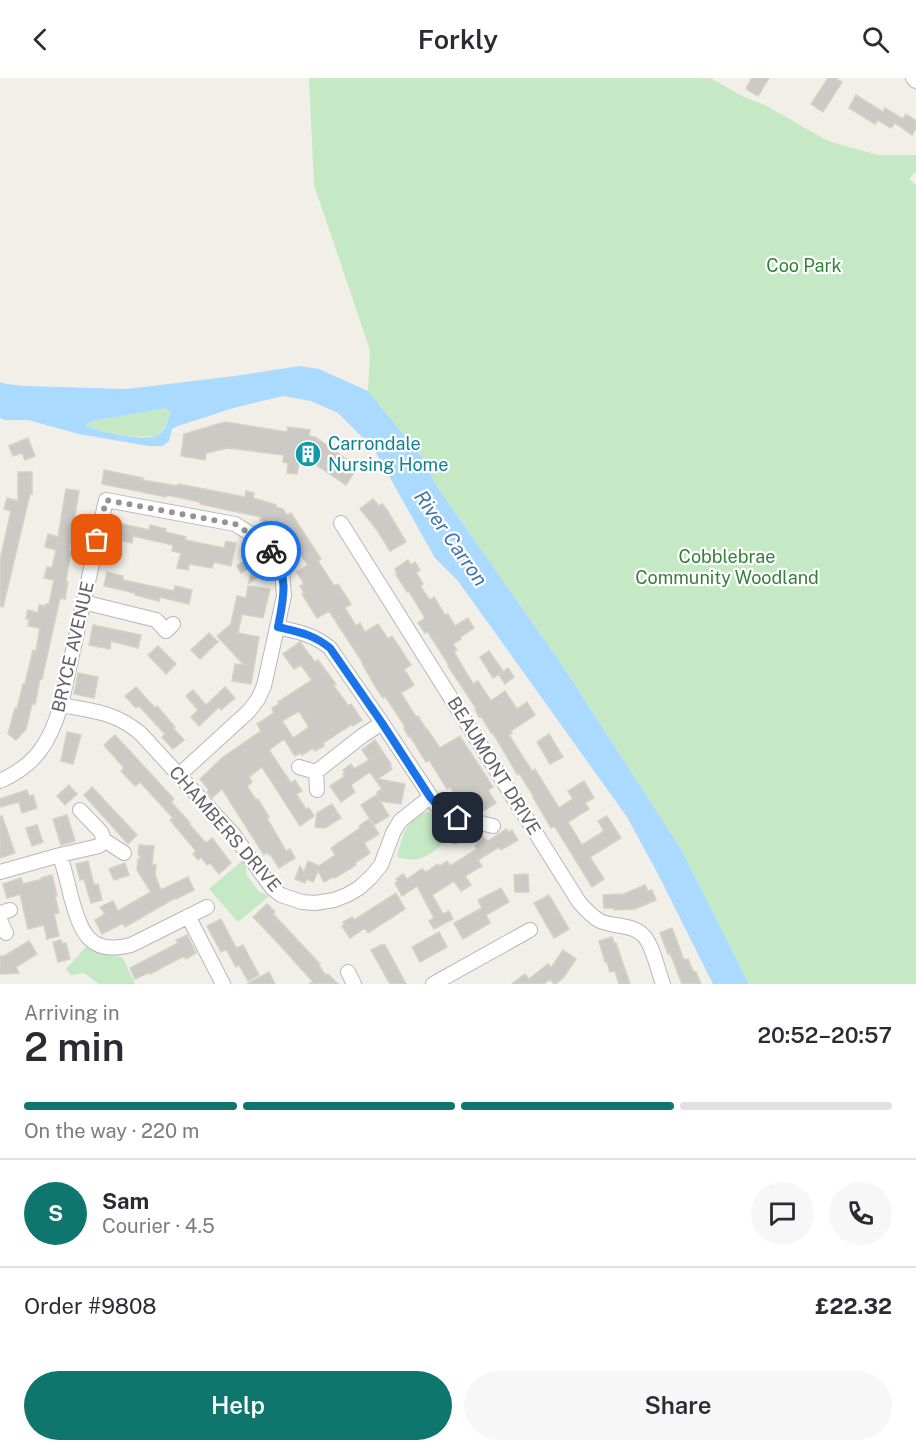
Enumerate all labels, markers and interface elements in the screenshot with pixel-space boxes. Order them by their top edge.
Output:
icon: back [24,23,57,56]
text: Forkly [418,23,498,55]
icon: search [859,23,892,56]
park label: Coo Park [766,255,842,276]
place label: Carrondale Nursing Home [328,433,448,475]
building icon: Carrondale Nursing Home [293,439,323,469]
water label: River Carron [409,486,493,590]
pin [71,514,122,565]
courier [241,521,301,581]
icon: bag [80,523,113,556]
icon: bike [255,535,288,568]
park label: Cobblebrae Community Woodland [635,546,819,588]
street label: BRYCE AVENUE [47,579,98,715]
street label: BEAUMONT DRIVE [443,693,545,839]
street label: CHAMBERS DRIVE [165,762,286,896]
pin [432,792,483,843]
icon: home [441,801,474,834]
text: Arriving in [24,1001,119,1025]
text: 20:52–20:57 [757,1022,892,1048]
text: 2 min [24,1024,125,1070]
text: On the way · 220 m [24,1119,199,1143]
button: chat [751,1182,814,1245]
button: phone [829,1182,892,1245]
text: Sam [102,1188,149,1214]
text: S [48,1200,63,1226]
text: Courier · 4.5 [102,1214,215,1238]
text: Order #9808 [24,1293,156,1319]
text: £22.32 [815,1293,892,1319]
button: Help [24,1371,452,1440]
button: Share [464,1371,892,1440]

